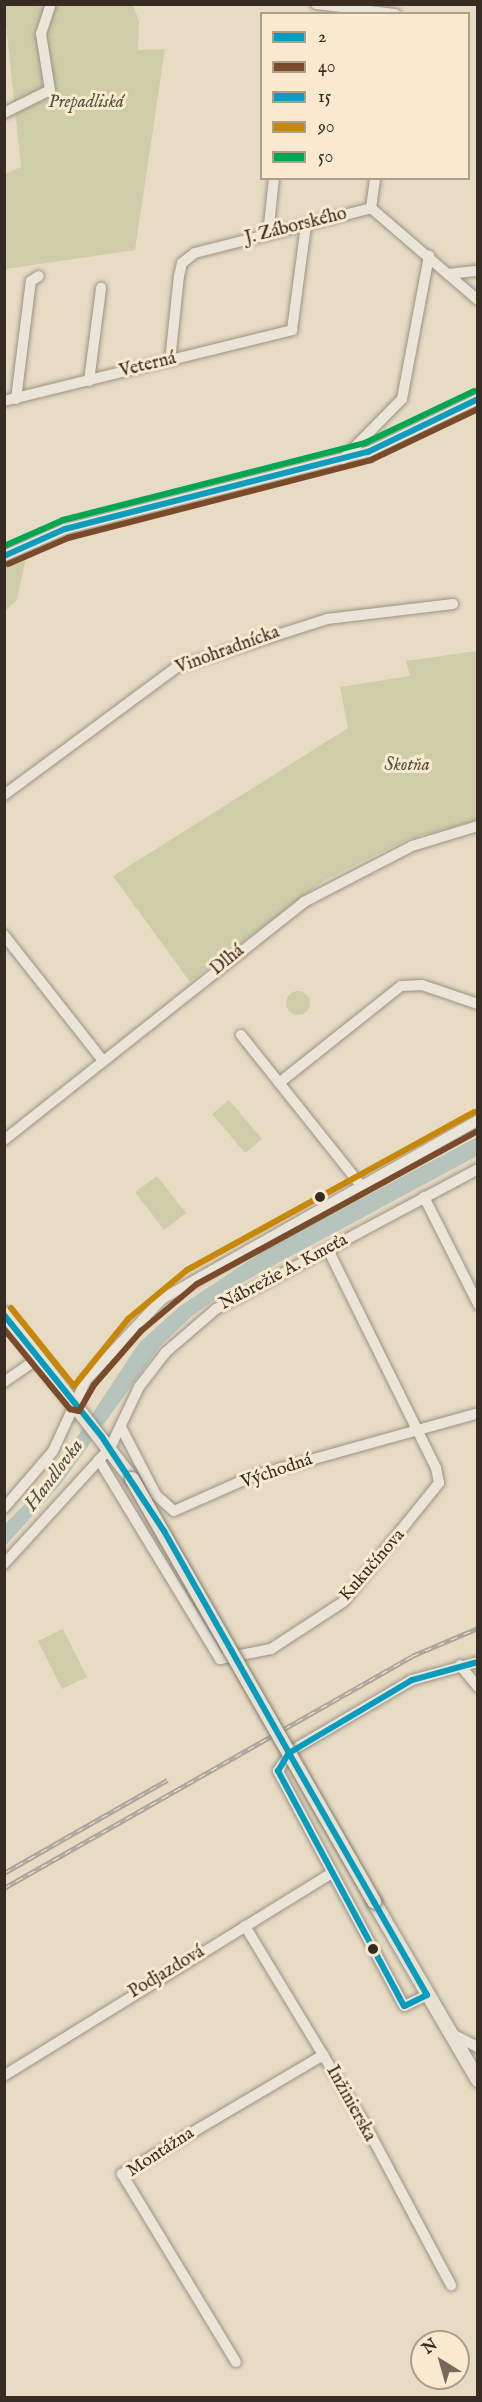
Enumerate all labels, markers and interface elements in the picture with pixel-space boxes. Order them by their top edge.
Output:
legend [260,12,470,180]
text: 2 [318,26,326,49]
text: 40 [318,56,336,79]
text: 15 [318,86,331,109]
park label: Prepadliská [48,92,124,114]
text: 90 [318,116,335,139]
text: 50 [318,146,333,169]
street label: J. Záborského [243,204,349,250]
street label: Veterná [117,349,179,383]
street label: Vinohradnícka [173,622,283,680]
park label: Skotňa [384,755,430,777]
street label: Dlhá [207,941,249,981]
unlabelled marker [314,1191,326,1203]
street label: Nábrežie A. Kmeťa [216,1230,352,1316]
water label: Handlovka [19,1435,89,1515]
street label: Východná [239,1450,315,1494]
street label: Kukučínova [336,1525,410,1607]
street label: Podjazdová [125,1942,209,2004]
unlabelled marker [367,1943,379,1955]
street label: Inžinierska [320,2062,380,2146]
street label: Montážna [123,2123,199,2183]
north arrow [410,2330,470,2390]
text: N [419,2335,442,2359]

